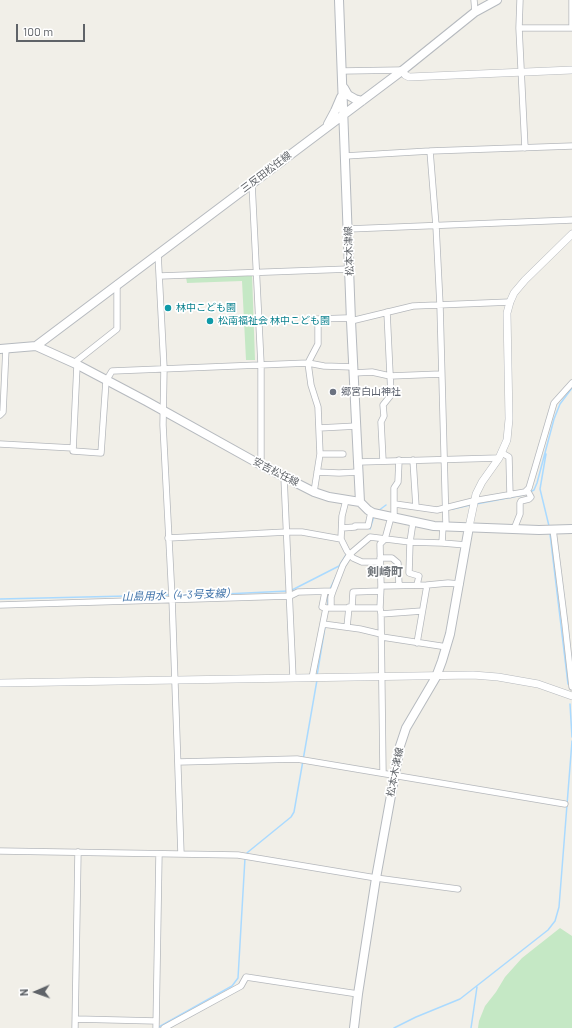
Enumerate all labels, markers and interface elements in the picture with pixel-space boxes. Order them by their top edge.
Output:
scale bar [18,16,87,42]
text: 100 m [23,24,53,38]
street label: 三反田松任線 [238,149,294,195]
street label: 松本木津線 [342,226,356,276]
place label: 林中こども園 [176,302,236,314]
marker: 林中こども園 [163,303,173,313]
place label: 松南福祉会 林中こども園 [218,315,330,327]
marker: 松南福祉会 林中こども園 [205,316,215,326]
place label: 郷宮白山神社 [341,386,401,398]
marker: 郷宮白山神社 [328,387,338,397]
street label: 安吉松任線 [251,455,301,489]
district label: 剣崎町 [367,565,403,579]
water label: 山島用水（4-3号支線） [122,586,236,604]
street label: 松本木津線 [384,746,406,798]
north arrow [16,972,56,1012]
text: N [17,989,30,996]

